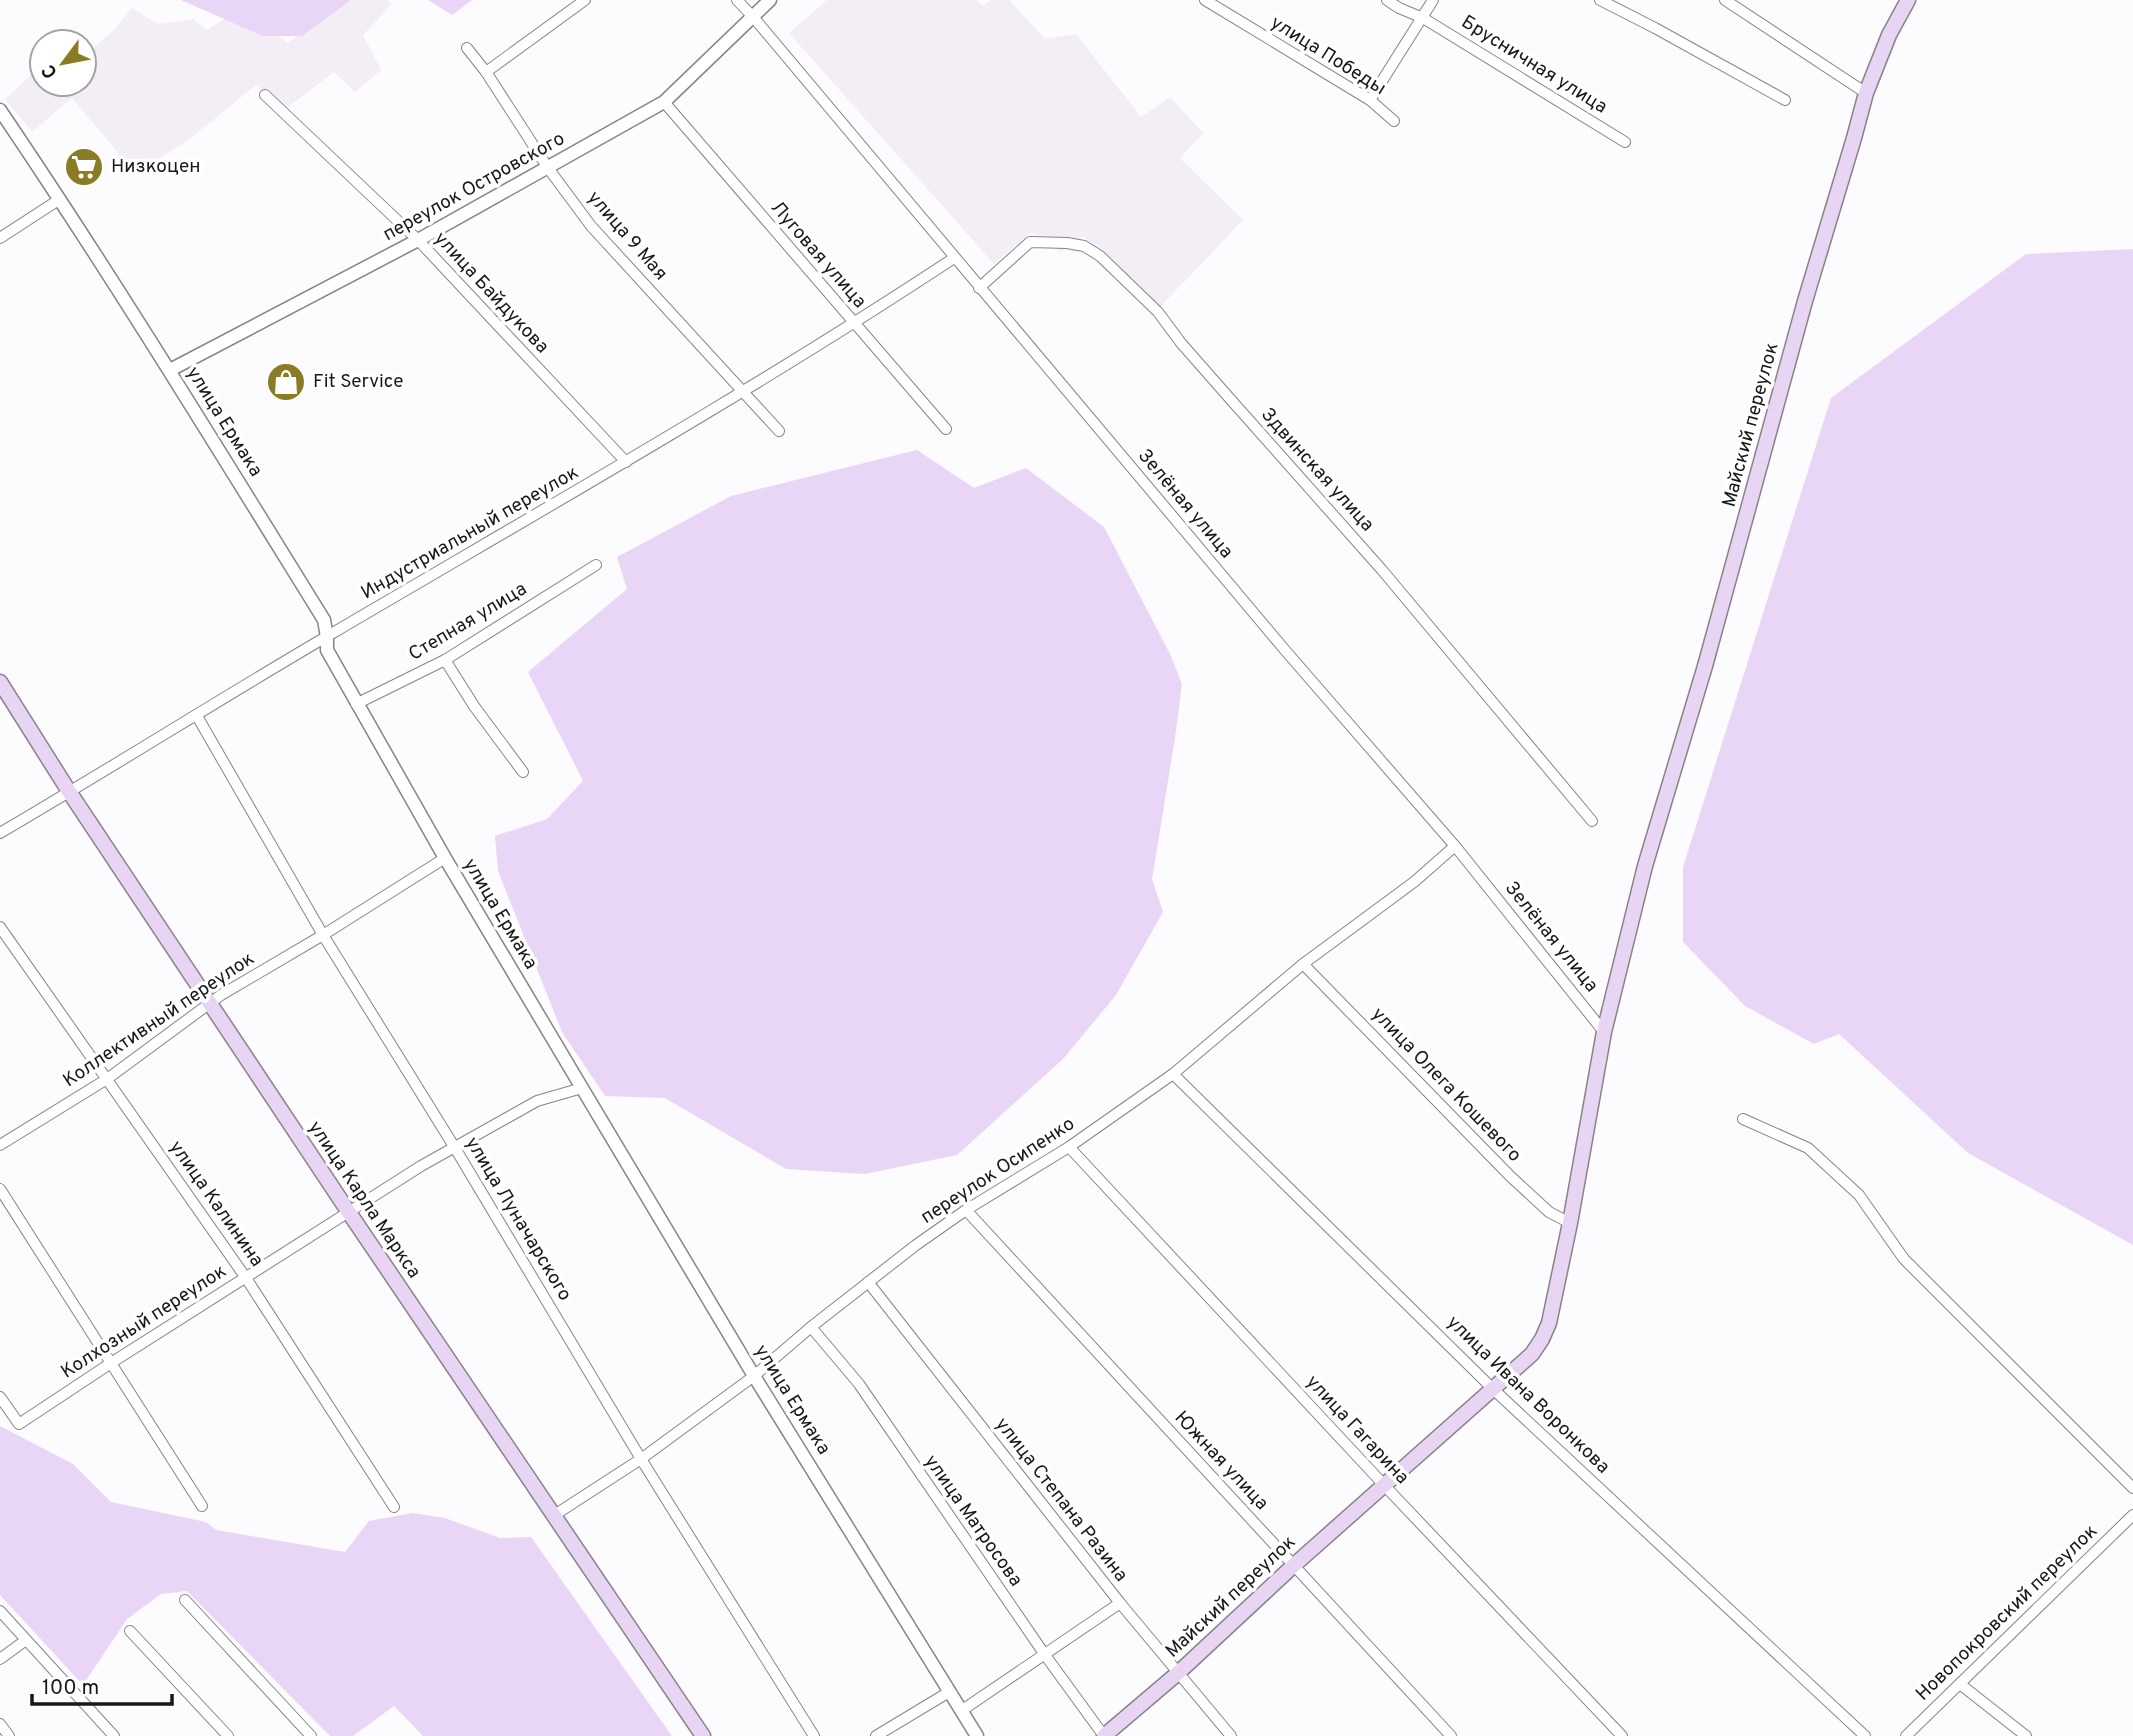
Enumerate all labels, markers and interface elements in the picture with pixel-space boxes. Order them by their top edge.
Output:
street label: Брусничная улица [1457,10,1611,120]
street label: улица Победы [1266,11,1390,101]
north arrow [28,28,98,98]
text: С [37,59,64,82]
street label: переулок Островского [379,127,569,247]
supermarket icon: Низкоцен [63,146,105,188]
place label: Низкоцен [111,155,201,179]
street label: улица 9 Мая [582,186,672,286]
street label: Луговая улица [765,196,871,314]
street label: улица Байдукова [428,227,554,359]
street label: Майский переулок [1718,340,1785,510]
shop icon: Fit Service [265,361,307,403]
street label: улица Ермака [181,363,267,481]
place label: Fit Service [313,370,404,394]
street label: Здвинская улица [1255,403,1379,537]
street label: Зелёная улица [1132,444,1238,564]
street label: Индустриальный переулок [357,461,583,605]
street label: Степная улица [405,577,531,667]
street label: улица Ермака [457,854,543,974]
street label: Зелёная улица [1499,877,1603,997]
street label: Коллективный переулок [59,947,259,1093]
street label: улица Олега Кошевого [1366,1003,1526,1167]
street label: переулок Осипенко [917,1112,1079,1230]
street label: улица Карла Маркса [302,1117,426,1283]
street label: улица Луначарского [460,1133,576,1305]
street label: улица Калинина [164,1136,268,1272]
street label: Колхозный переулок [57,1259,231,1384]
street label: улица Ивана Воронкова [1441,1311,1615,1479]
street label: улица Ермака [749,1341,835,1459]
street label: улица Гагарина [1300,1370,1414,1490]
street label: Южная улица [1169,1406,1273,1516]
street label: улица Степана Разина [989,1413,1133,1587]
street label: улица Матросова [919,1451,1027,1591]
street label: Новопокровский переулок [1911,1520,2103,1706]
street label: Майский переулок [1161,1530,1301,1663]
scale bar [32,1662,172,1706]
text: 100 m [42,1675,99,1702]

